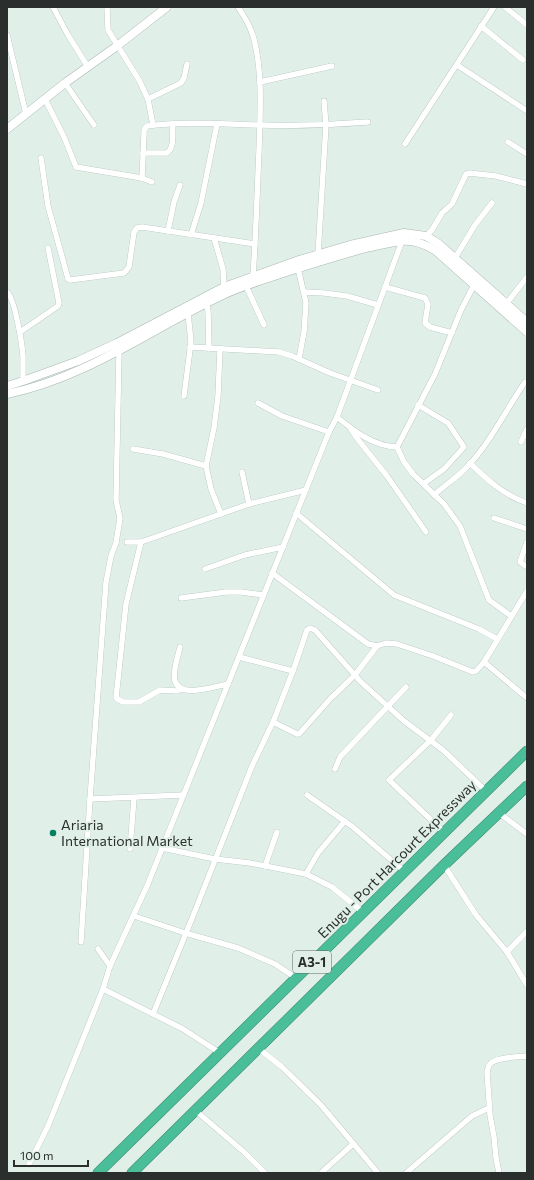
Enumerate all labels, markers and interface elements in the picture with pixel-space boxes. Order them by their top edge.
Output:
street label: Enugu - Port Harcourt Expressway [314,776,479,941]
place label: Ariaria International Market [61,816,193,849]
marker: Ariaria International Market [48,828,58,838]
road number: A3-1 [293,951,331,973]
scale bar [14,1142,88,1168]
text: 100 m [20,1148,54,1162]

